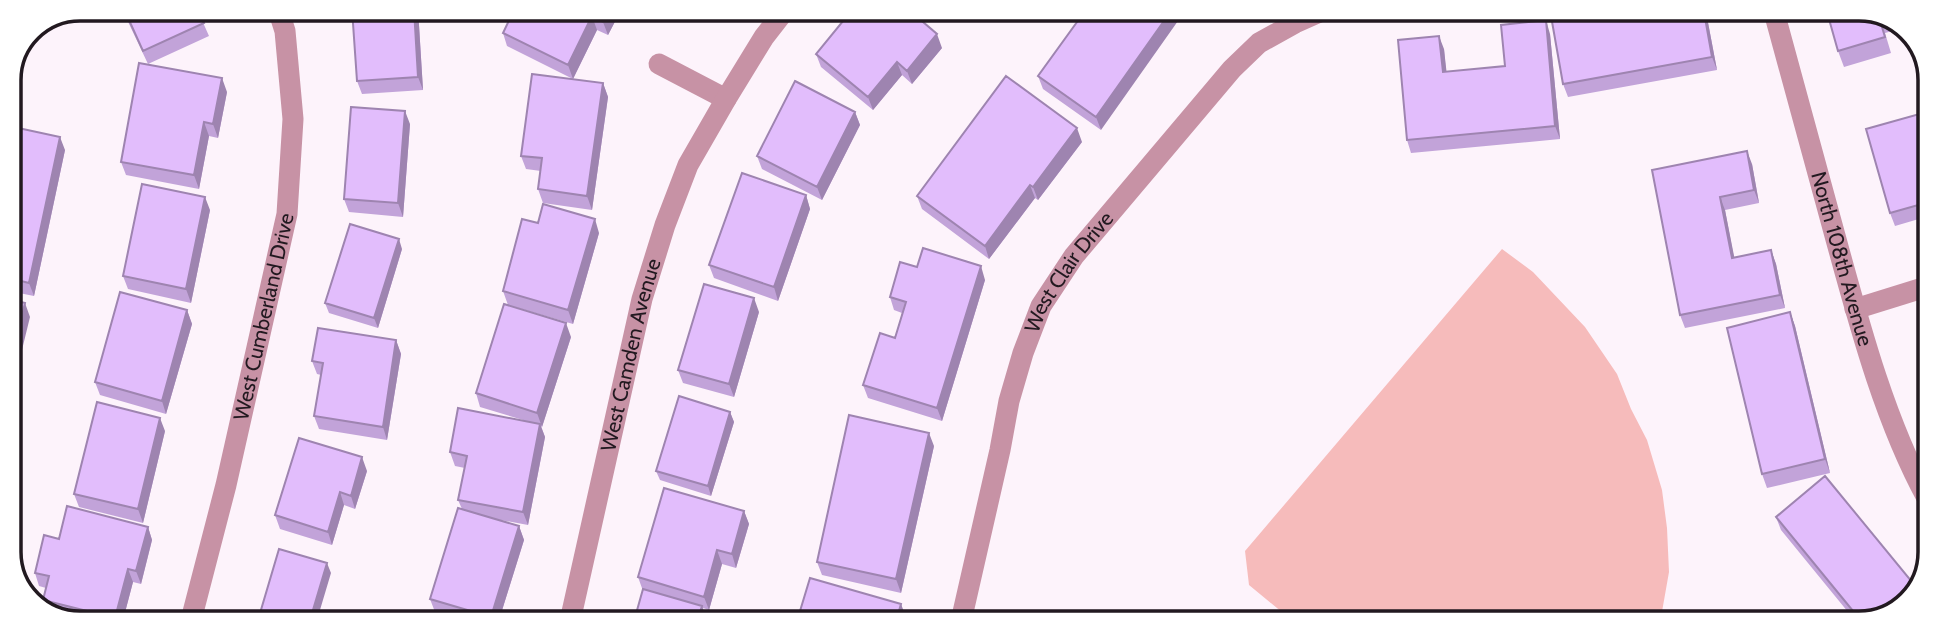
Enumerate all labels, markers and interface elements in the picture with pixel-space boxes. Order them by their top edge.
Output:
street label: North 108th Avenue [1806,169,1879,349]
street label: West Clair Drive [1019,206,1118,336]
street label: West Cumberland Drive [228,210,299,423]
street label: West Camden Avenue [595,255,666,453]

